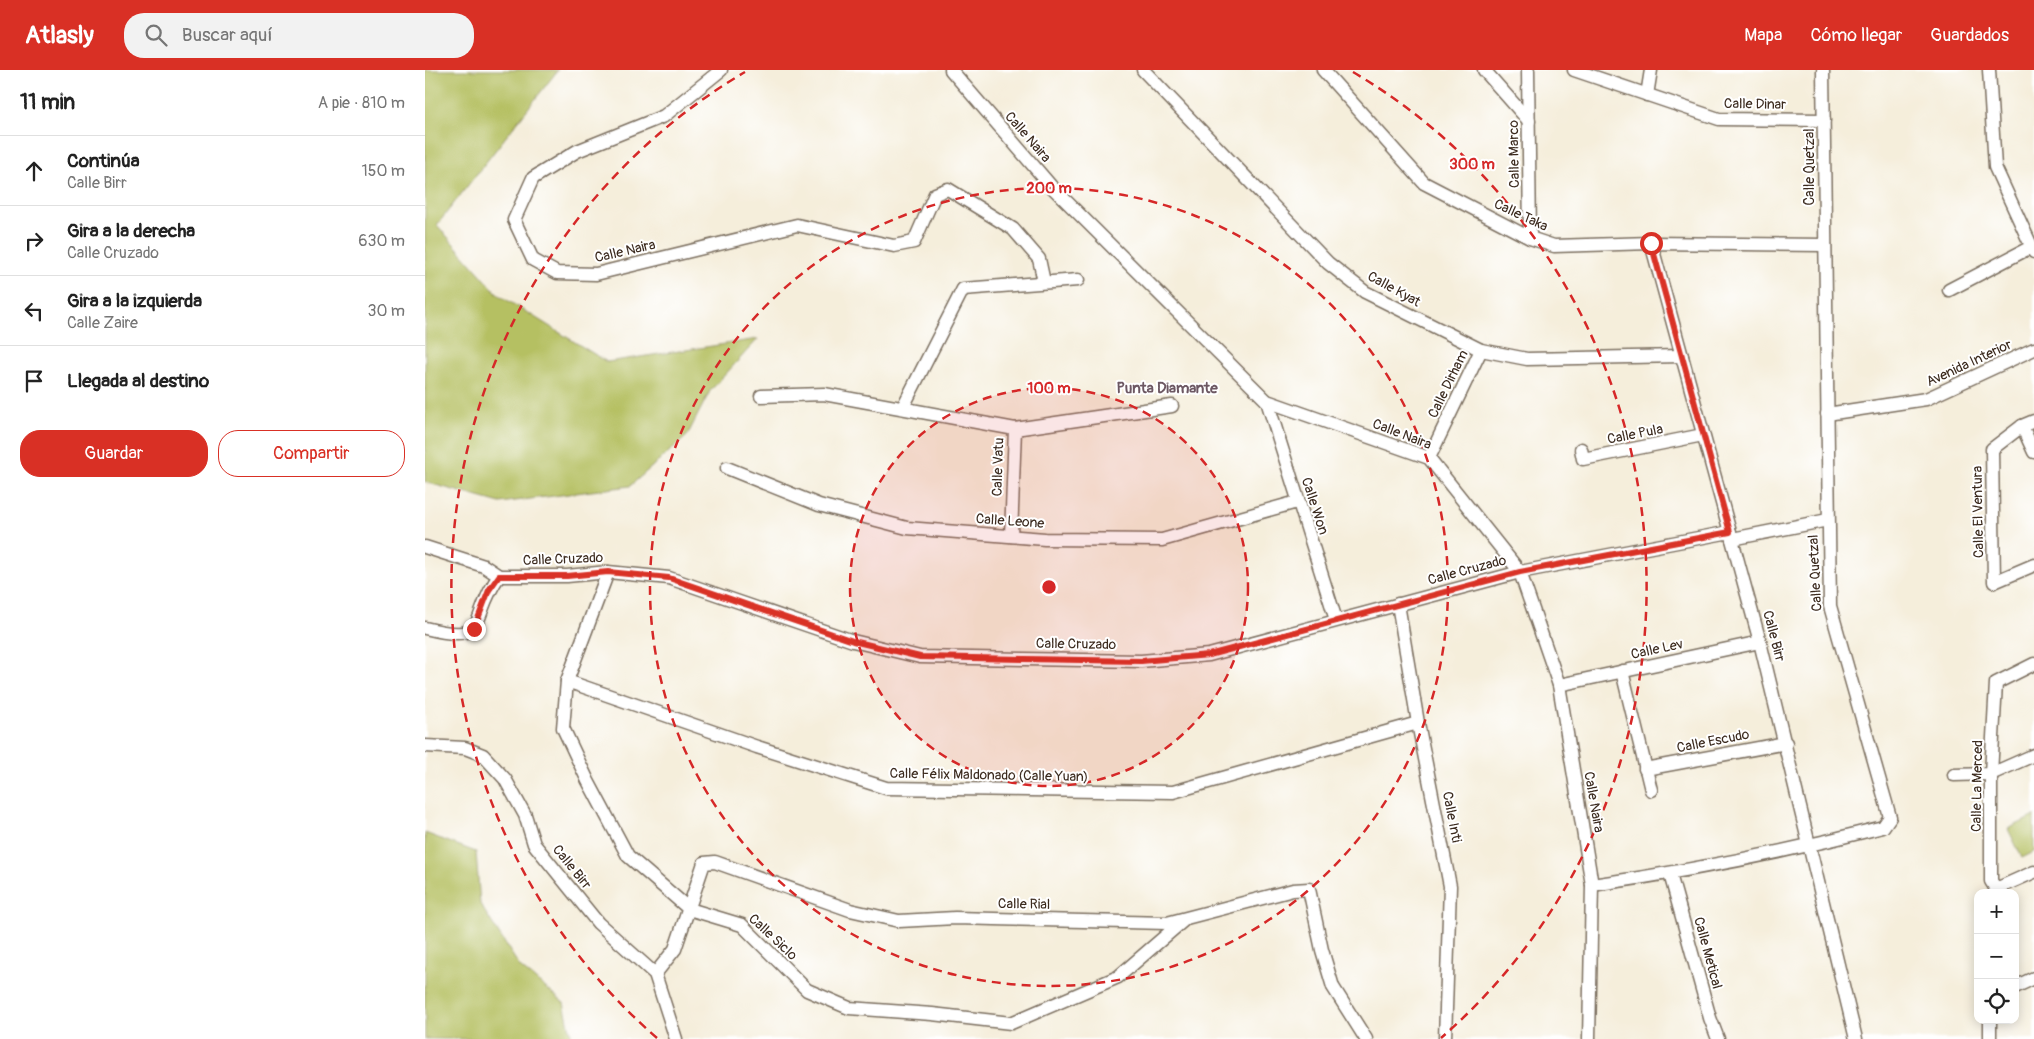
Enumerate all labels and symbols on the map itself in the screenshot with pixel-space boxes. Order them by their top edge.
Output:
street label: Calle Dinar [1724,95,1786,113]
street label: Calle Naira [1001,108,1055,166]
street label: Calle Marco [1505,119,1523,188]
street label: Calle Quetzal [1801,128,1818,206]
text: 300 m [1449,155,1495,174]
text: 200 m [1026,179,1072,198]
street label: Calle Taka [1491,195,1551,235]
route start [1640,232,1663,255]
street label: Calle Naira [593,236,657,266]
street label: Calle Kyat [1365,268,1424,311]
street label: Avenida Interior [1924,336,2014,390]
street label: Calle Dirham [1424,347,1472,421]
text: 100 m [1028,379,1070,398]
district label: Punta Diamante [1116,379,1218,398]
street label: Calle Naira [1370,415,1434,453]
street label: Calle Pula [1606,420,1664,448]
street label: Calle Vatu [988,437,1008,497]
street label: Calle El Ventura [1969,466,1987,558]
street label: Calle Won [1298,475,1332,537]
street label: Calle Leone [975,510,1045,532]
street label: Calle Quetzal [1804,534,1826,612]
street label: Calle Cruzado [523,549,604,569]
street label: Calle Cruzado [1426,551,1508,589]
centre of rings [1040,578,1058,596]
street label: Calle Birr [1759,609,1789,663]
route end [463,618,486,641]
street label: Calle Cruzado [1036,635,1117,653]
street label: Calle Lev [1629,635,1685,663]
street label: Calle Escudo [1675,726,1751,756]
street label: Calle La Merced [1968,740,1986,832]
street label: Calle Félix Maldonado (Calle Yuan) [889,765,1089,785]
street label: Calle Naira [1580,770,1608,834]
street label: Calle Inti [1439,790,1465,844]
street label: Calle Birr [549,841,595,893]
street label: Calle Rial [998,895,1050,913]
street label: Calle Siclo [745,910,801,964]
street label: Calle Metical [1690,915,1726,991]

